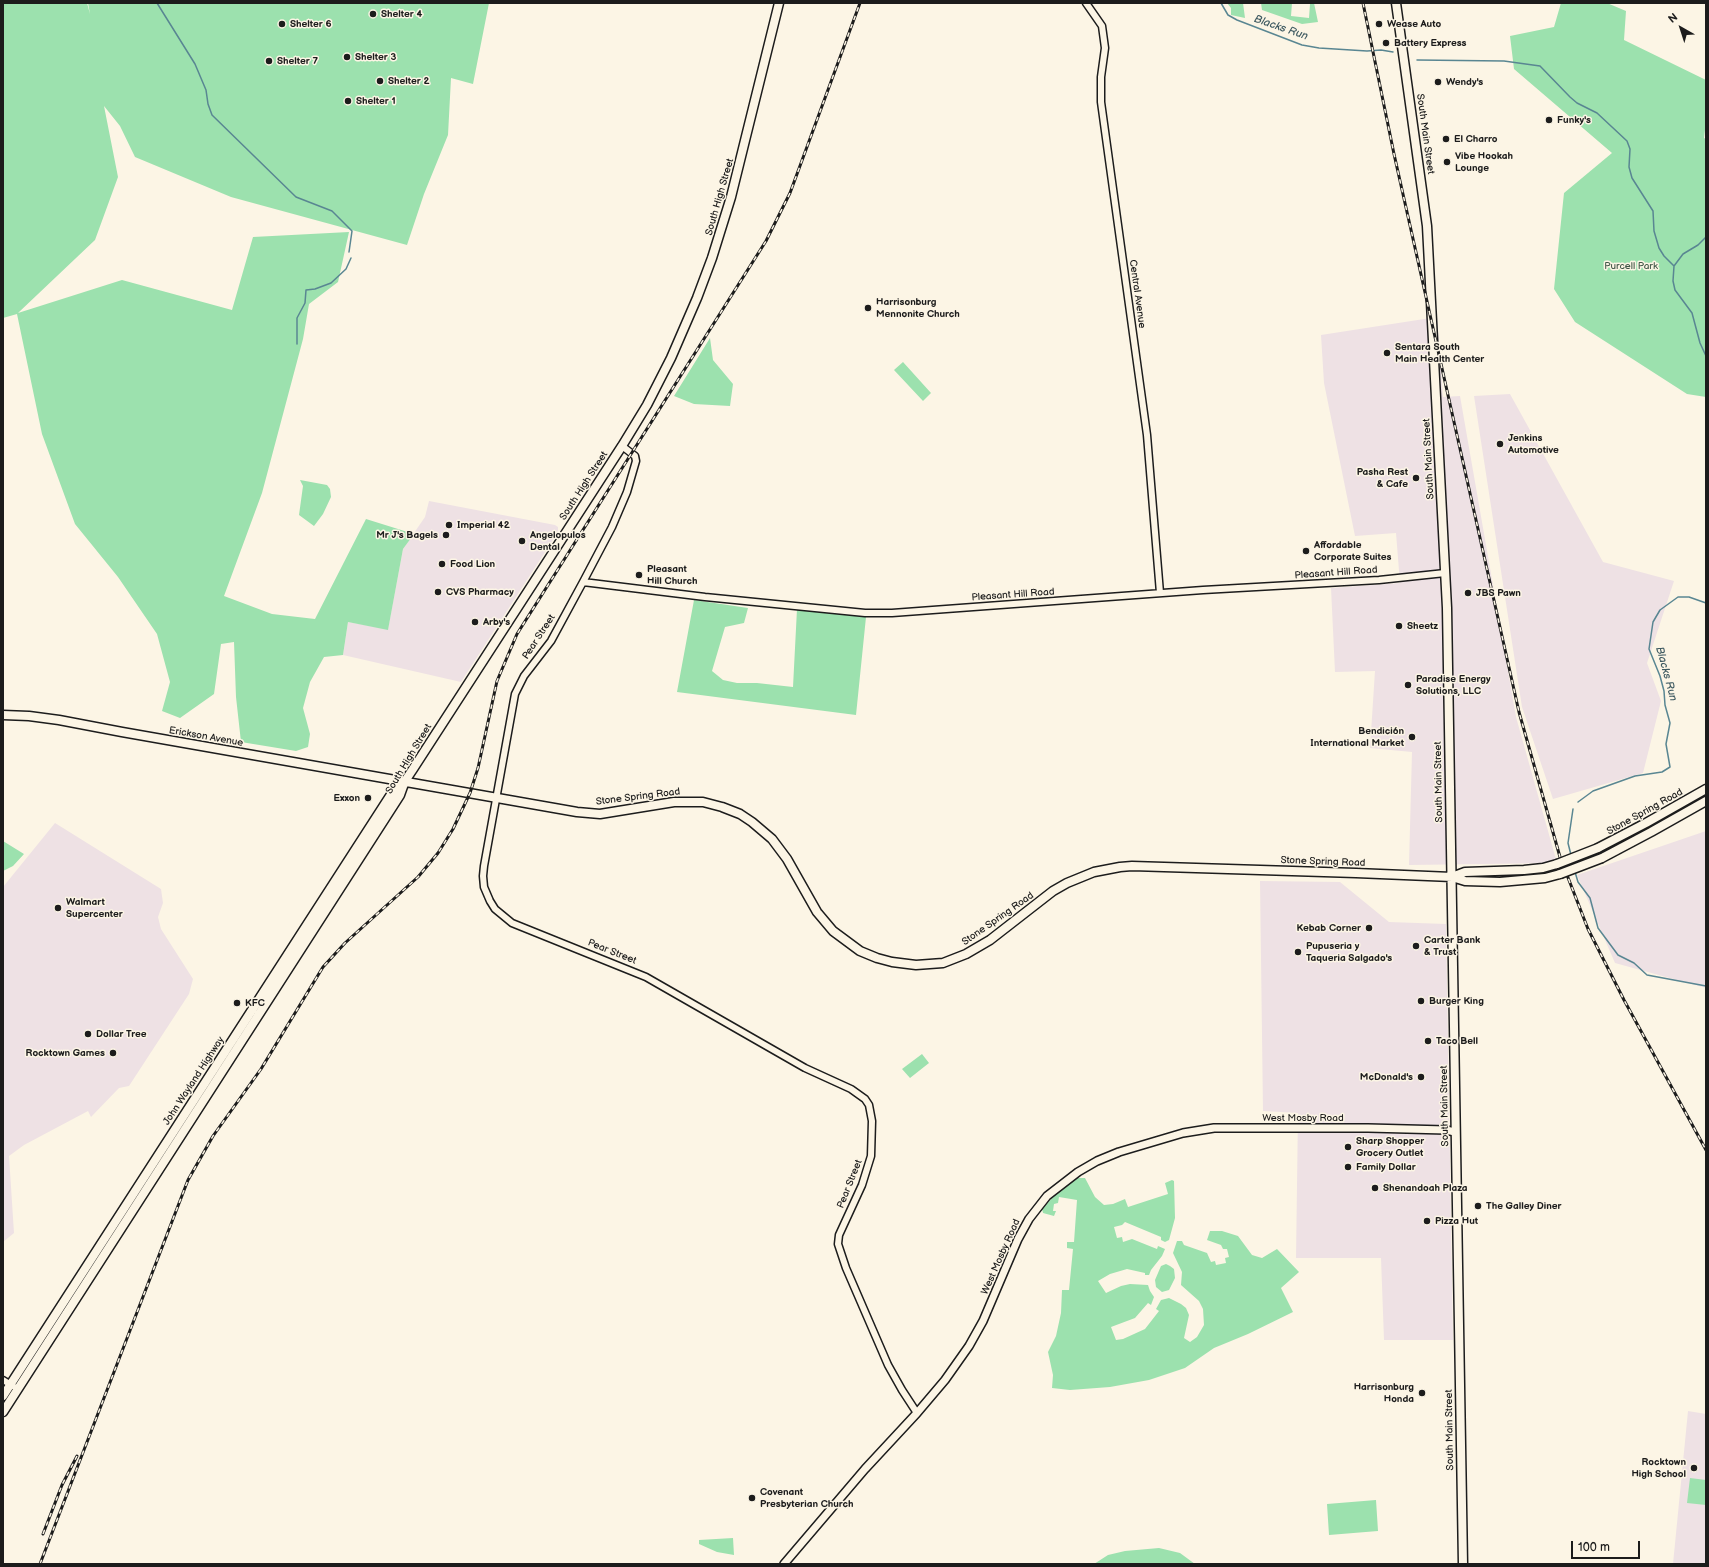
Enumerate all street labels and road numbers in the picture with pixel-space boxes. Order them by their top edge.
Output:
street label: South Main Street [1413,93,1437,175]
street label: South High Street [703,157,737,237]
street label: Central Avenue [1126,259,1148,329]
street label: South Main Street [1421,418,1437,500]
street label: South High Street [557,449,611,523]
street label: Pleasant Hill Road [1294,564,1378,582]
street label: Pleasant Hill Road [971,586,1055,604]
street label: Pear Street [520,612,558,662]
street label: South High Street [383,722,435,796]
street label: Erickson Avenue [168,725,244,749]
street label: South Main Street [1432,741,1446,823]
street label: Stone Spring Road [595,786,681,808]
street label: Stone Spring Road [1605,786,1685,838]
street label: Stone Spring Road [1280,855,1366,869]
street label: Stone Spring Road [960,890,1036,948]
street label: Pear Street [586,937,638,967]
street label: John Wayland Highway [161,1035,227,1127]
street label: South Main Street [1438,1065,1452,1147]
street label: West Mosby Road [1262,1112,1344,1124]
street label: Pear Street [835,1158,865,1210]
street label: West Mosby Road [979,1217,1023,1297]
street label: South Main Street [1443,1389,1457,1471]

